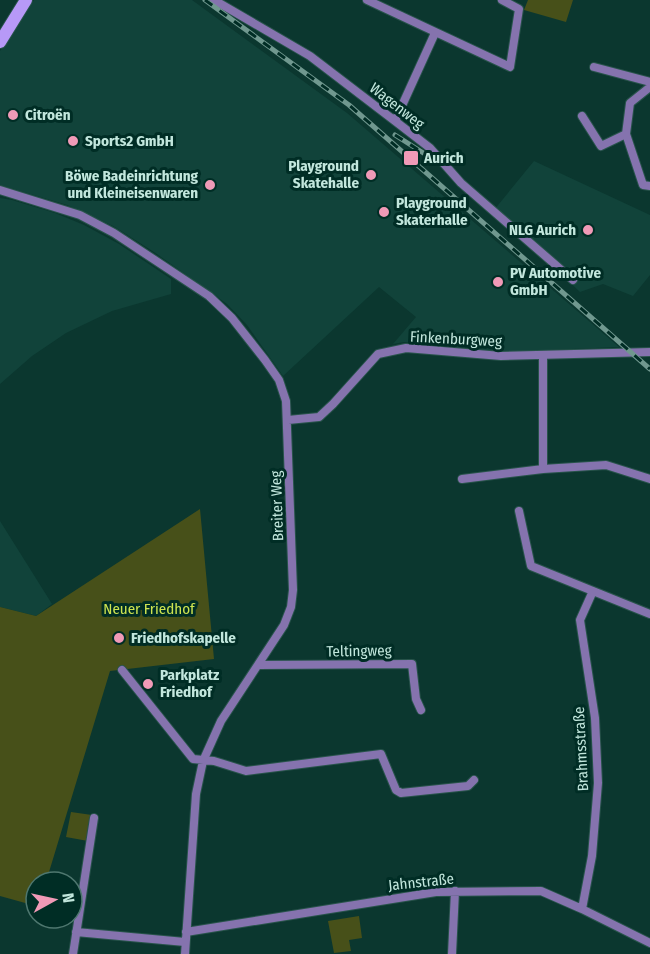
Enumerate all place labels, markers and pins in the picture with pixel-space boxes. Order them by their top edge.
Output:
place label: Citroën [25,106,71,124]
marker: Citroën [6,108,20,122]
place label: Sports2 GmbH [85,132,174,150]
marker: Sports2 GmbH [66,134,80,148]
marker: Aurich [402,149,420,167]
place label: Aurich [423,149,464,167]
place label: Playground Skatehalle [288,157,359,192]
place label: Böwe Badeinrichtung und Kleineisenwaren [65,167,199,202]
marker: Playground Skatehalle [364,168,378,182]
marker: Böwe Badeinrichtung und Kleineisenwaren [203,178,217,192]
place label: Playground Skaterhalle [396,194,468,229]
marker: Playground Skaterhalle [377,205,391,219]
place label: NLG Aurich [509,221,576,239]
marker: NLG Aurich [581,223,595,237]
place label: PV Automotive GmbH [510,264,601,299]
marker: PV Automotive GmbH [491,275,505,289]
place label: Friedhofskapelle [131,629,236,647]
marker: Friedhofskapelle [112,631,126,645]
place label: Parkplatz Friedhof [160,666,220,701]
marker: Parkplatz Friedhof [141,677,155,691]

